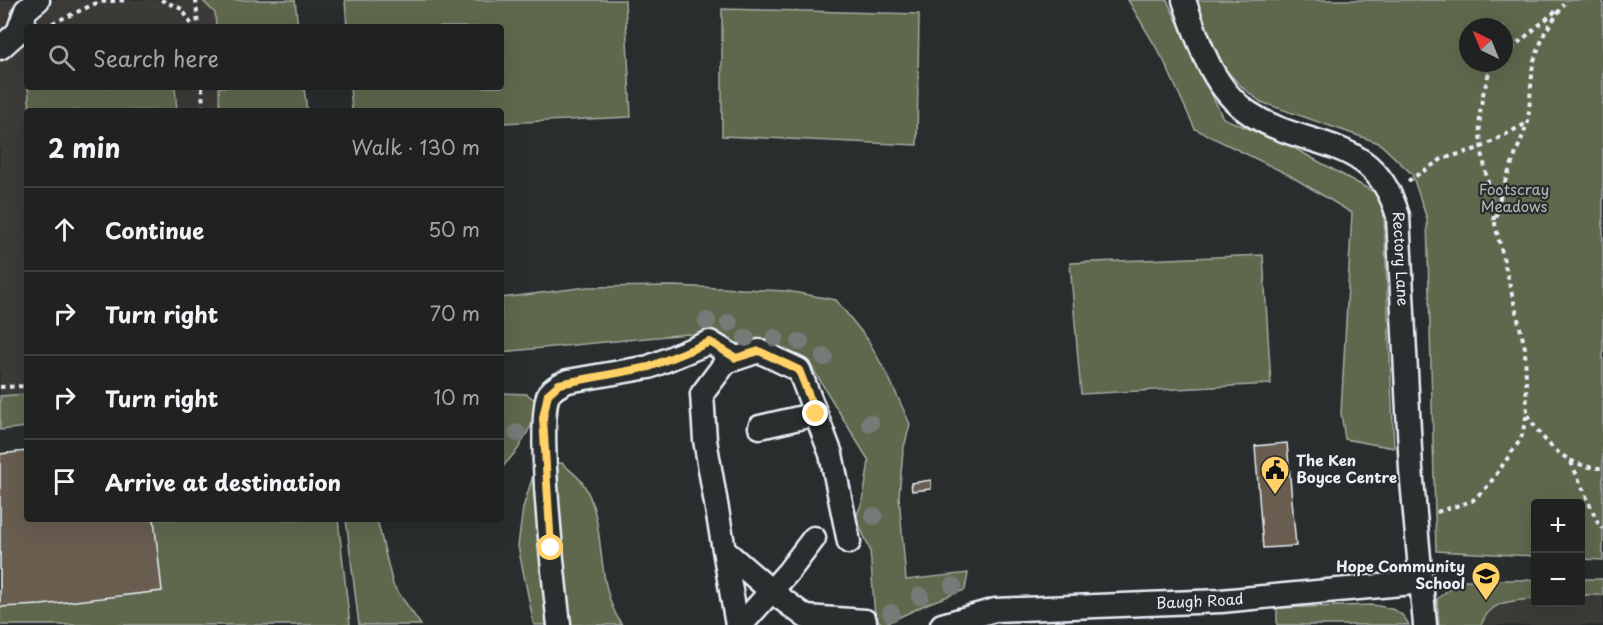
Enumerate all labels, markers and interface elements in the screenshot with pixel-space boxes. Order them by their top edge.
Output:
north arrow [1459,18,1513,72]
search box [24,24,504,90]
icon: search [45,41,78,74]
text: Search here [93,41,219,74]
text: 2 min [48,128,121,167]
text: Walk · 130 m [352,132,480,162]
park label: Footscray Meadows [1479,177,1549,217]
street label: Rectory Lane [1388,211,1416,307]
icon: ahead [48,213,81,246]
text: Continue [105,213,204,246]
text: 50 m [428,214,480,244]
icon: right [48,297,81,330]
text: Turn right [105,297,218,330]
text: 70 m [430,298,480,328]
icon: right [48,381,81,414]
text: Turn right [105,381,218,414]
text: 10 m [433,382,480,412]
route end [802,400,828,426]
place label: The Ken Boyce Centre [1296,448,1397,488]
public building icon: The Ken Boyce Centre [1259,454,1291,496]
icon: arrive [48,465,81,498]
text: Arrive at destination [105,465,341,498]
map controls [1531,499,1585,607]
button: + [1531,499,1585,553]
route start [537,534,563,560]
button: − [1531,553,1585,607]
place label: Hope Community School [1336,554,1465,594]
school or university icon: Hope Community School [1470,560,1502,602]
street label: Baugh Road [1156,586,1244,614]

